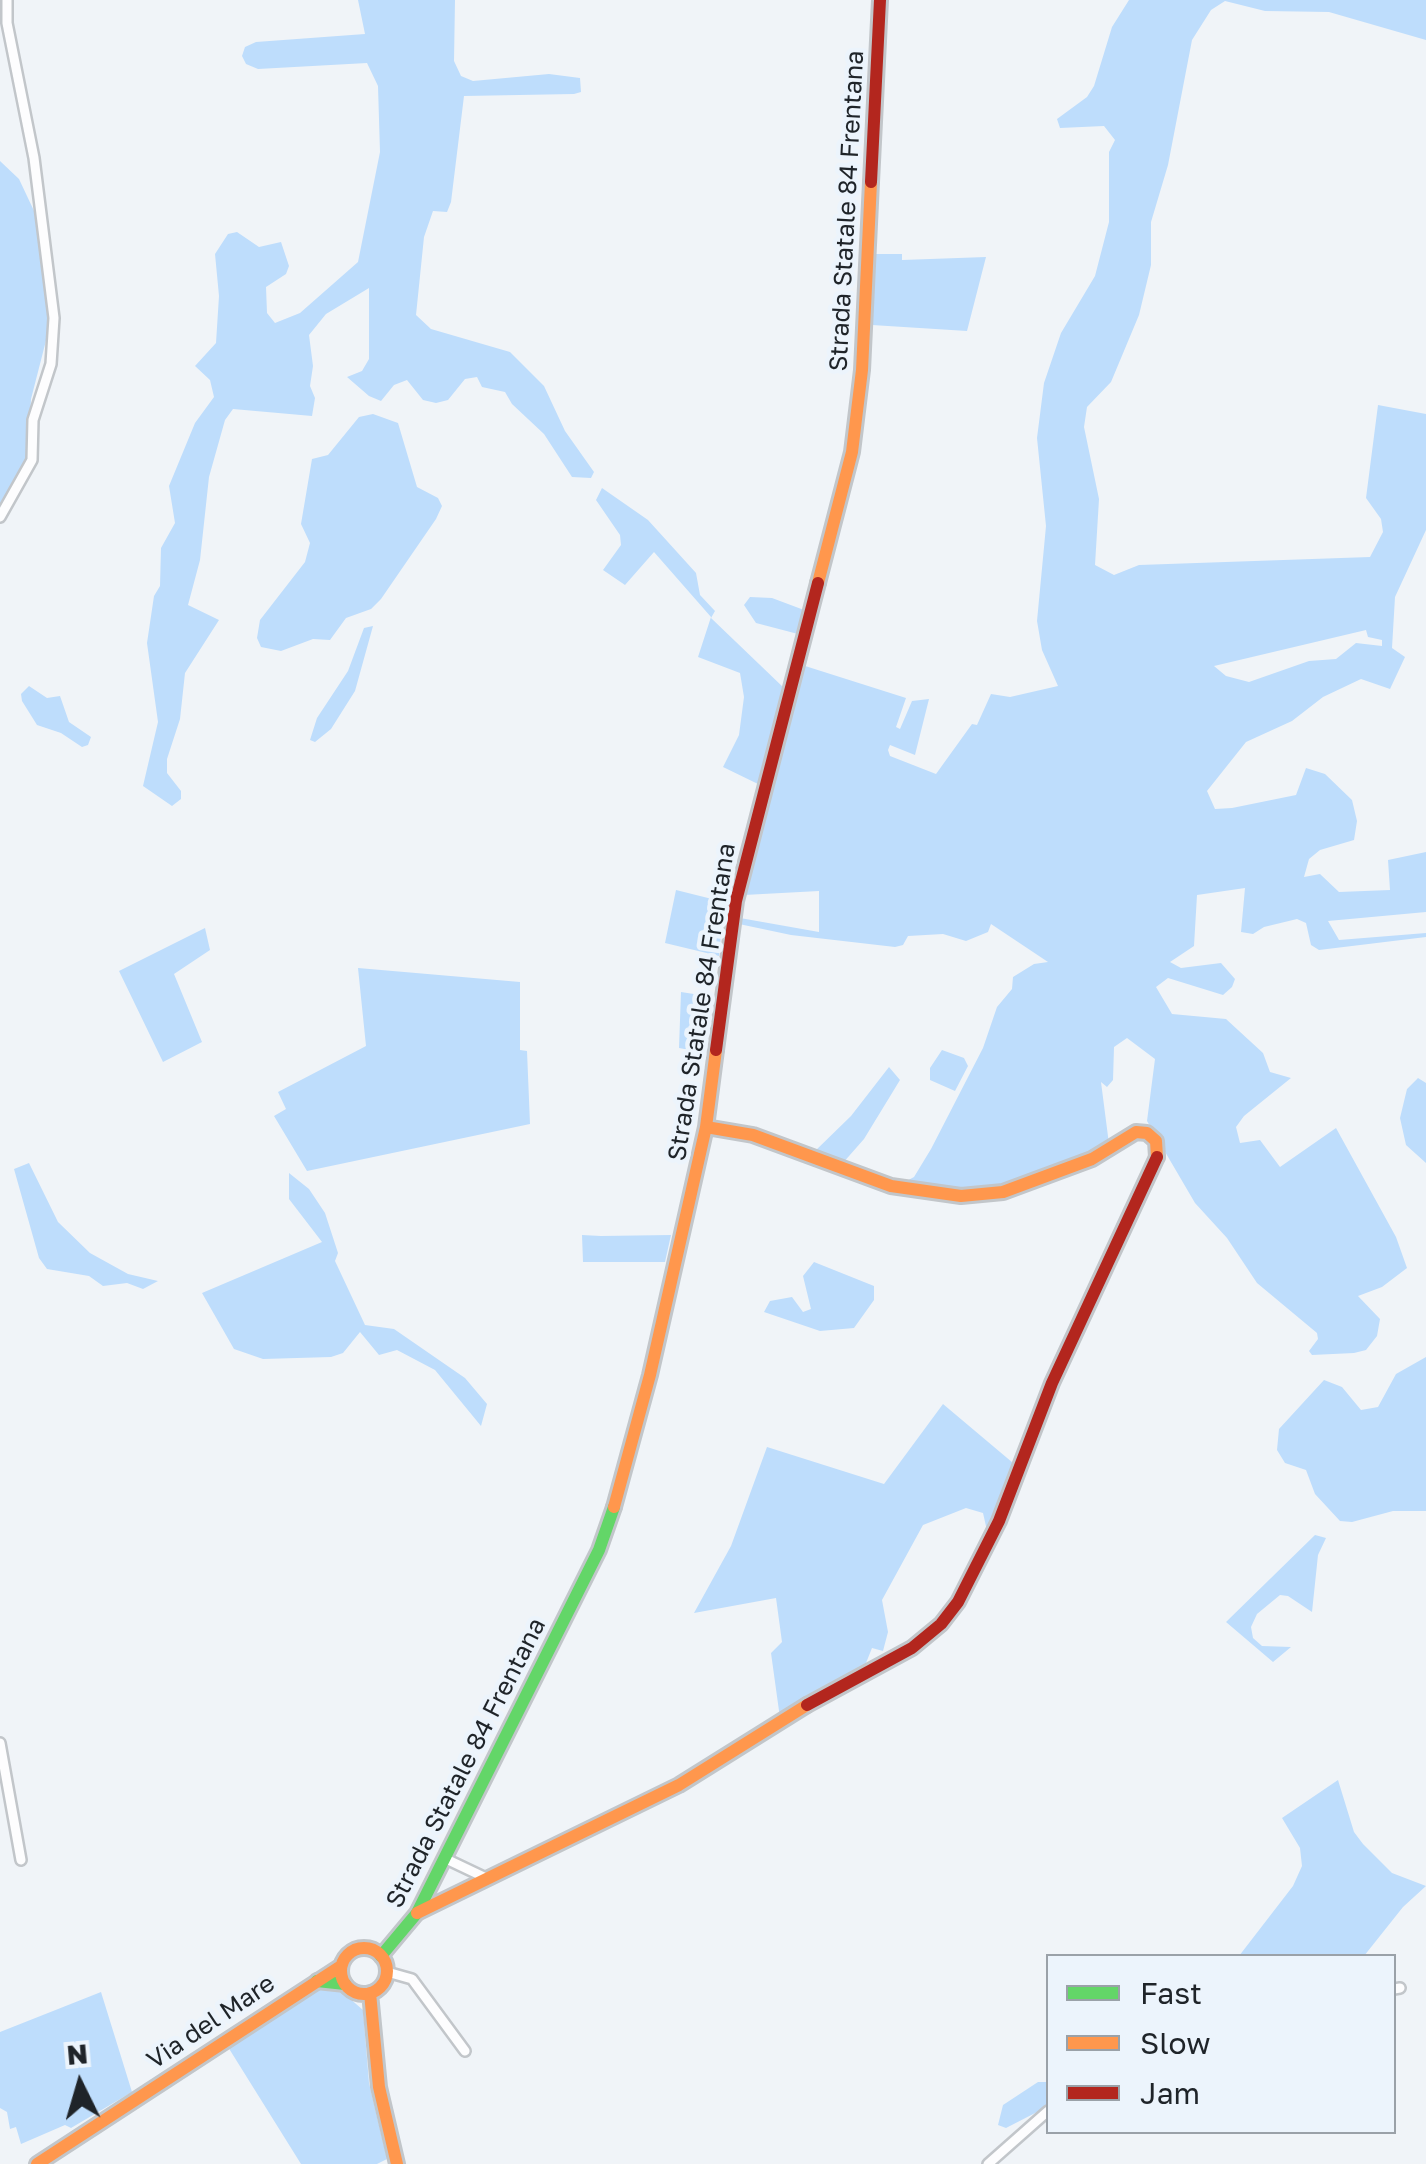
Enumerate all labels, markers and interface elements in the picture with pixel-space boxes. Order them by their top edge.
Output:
street label: Strada Statale 84 Frentana [824,50,870,372]
street label: Strada Statale 84 Frentana [662,841,742,1163]
street label: Strada Statale 84 Frentana [380,1613,552,1913]
legend [1046,1954,1396,2134]
street label: Via del Mare [141,1968,281,2076]
text: Fast [1140,1975,1202,2011]
text: Slow [1140,2025,1211,2061]
north arrow [30,2034,130,2134]
text: N [65,2036,89,2071]
text: Jam [1140,2075,1200,2111]

